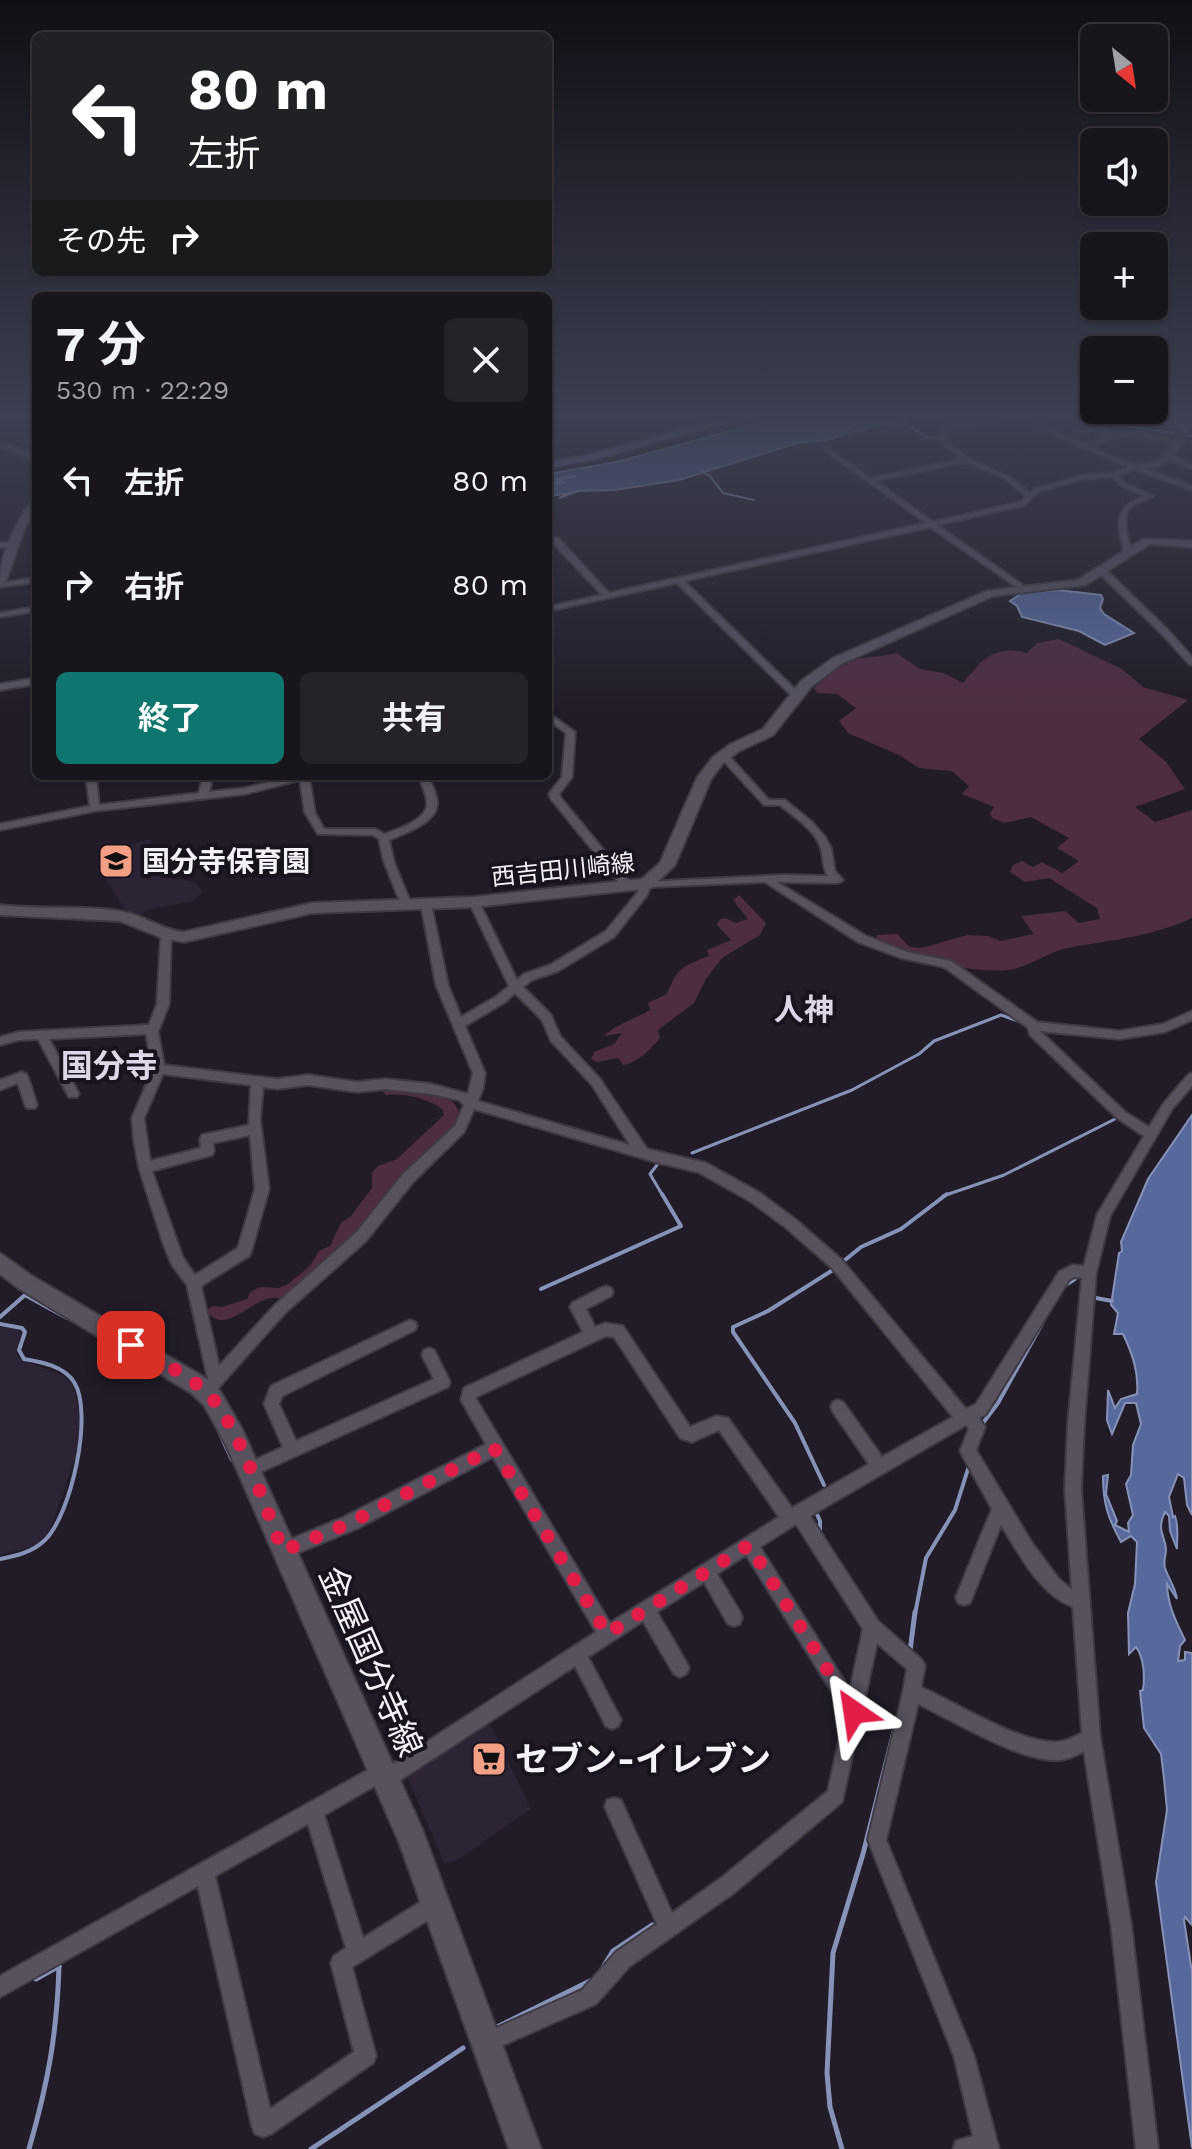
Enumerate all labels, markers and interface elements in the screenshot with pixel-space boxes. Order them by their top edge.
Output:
north arrow [1080,24,1168,112]
map controls [1080,24,1168,424]
text: 80 m [188,57,328,123]
icon: left [56,64,160,168]
button: sound [1080,128,1168,216]
text: 左折 [188,133,260,175]
icon: right [162,216,206,260]
text: その先 [56,223,146,258]
button: + [1080,232,1168,320]
text: 7 分 [56,316,146,373]
button: close [444,318,528,402]
button: − [1080,336,1168,424]
text: 530 m · 22:29 [56,375,229,405]
icon: left [56,458,100,502]
text: 80 m [452,463,528,498]
text: 左折 [124,465,184,500]
icon: right [56,562,100,606]
text: 80 m [452,567,528,602]
text: 右折 [124,569,184,604]
button: 終了 [56,672,284,764]
button: 共有 [300,672,528,764]
school or university icon: 国分寺保育園 [97,842,135,880]
place label: 国分寺保育園 [142,845,310,878]
street label: 西吉田川崎線 [490,849,636,891]
district label: 人神 [774,992,834,1027]
district label: 国分寺 [61,1047,157,1085]
pin [97,1311,165,1379]
icon: arrive [109,1323,153,1367]
street label: 金屋国分寺線 [311,1560,431,1762]
position arrow [812,1670,896,1754]
place label: セブン-イレブン [515,1739,771,1779]
supermarket icon: セブン-イレブン [470,1740,508,1778]

